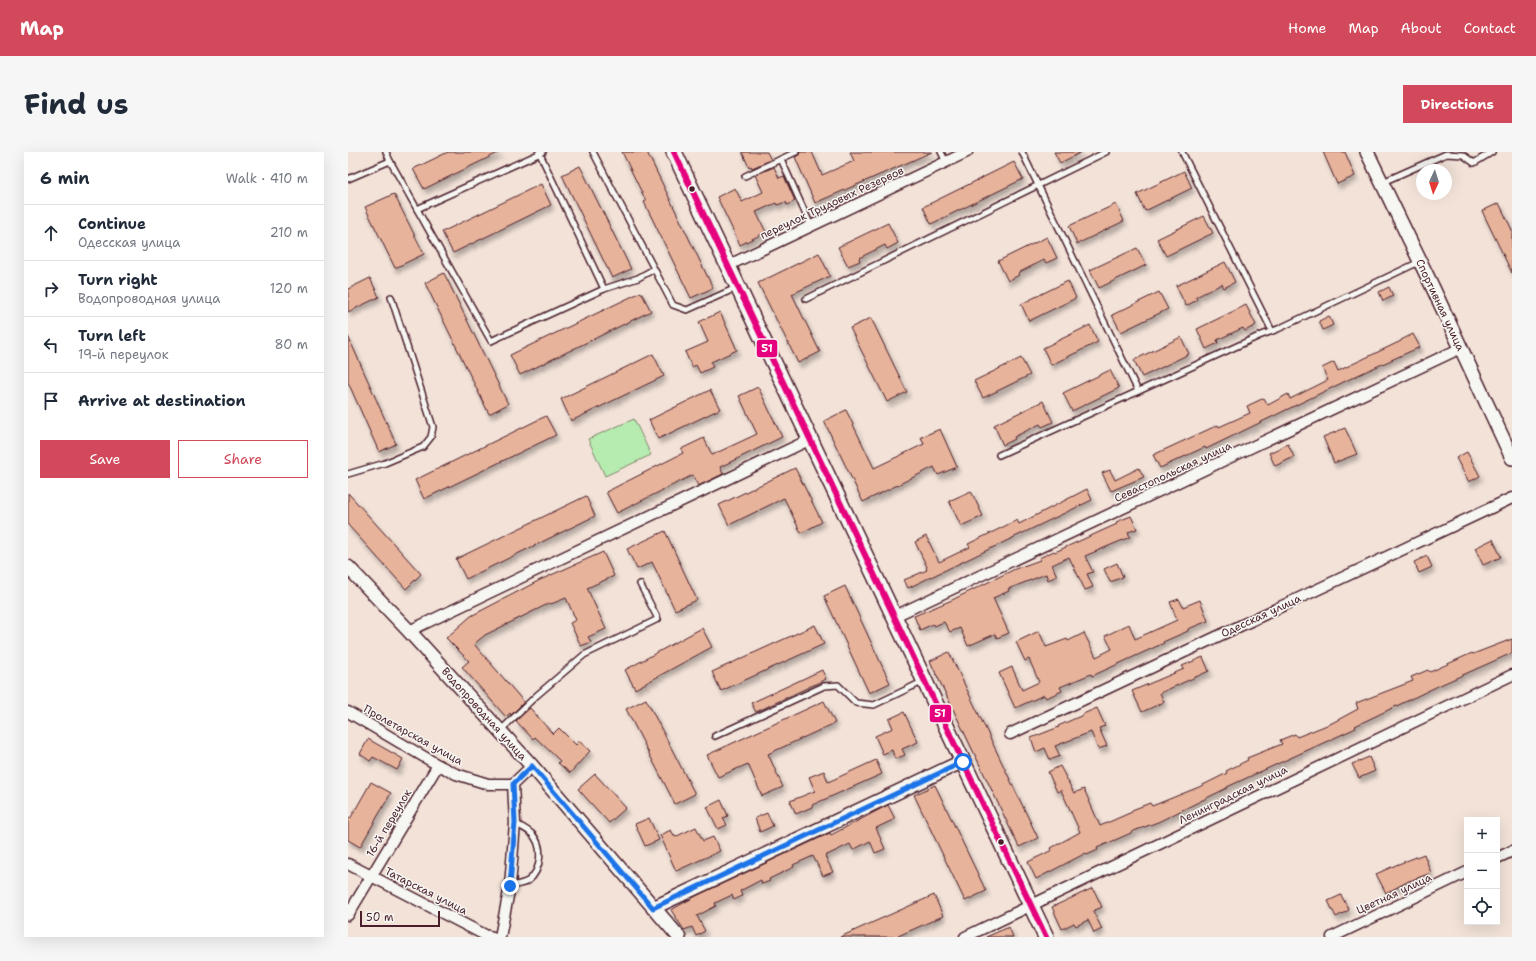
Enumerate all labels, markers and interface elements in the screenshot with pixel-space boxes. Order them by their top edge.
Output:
text: Map [20,16,64,41]
text: Home [1288,19,1327,37]
text: Map [1349,19,1379,37]
text: About [1401,19,1442,37]
text: Contact [1464,19,1516,37]
text: Find us [24,85,129,123]
button: Directions [1403,85,1512,123]
street label: переулок Трудовых Резервов [758,163,906,243]
north arrow [1416,164,1452,200]
text: 6 min [40,167,90,189]
text: Walk · 410 m [226,170,308,187]
unlabelled marker [687,184,697,194]
text: Continue [78,214,146,234]
icon: ahead [40,222,62,244]
text: 210 m [270,224,308,241]
text: Одесская улица [78,234,180,251]
street label: Спортивная улица [1412,257,1468,354]
text: Turn right [78,270,158,290]
icon: right [40,278,62,300]
text: 120 m [270,280,308,297]
text: Водопроводная улица [78,290,220,307]
text: Turn left [78,326,146,346]
icon: left [40,334,62,356]
text: 80 m [274,336,308,353]
line badge: 51 [756,339,778,358]
text: 51 [761,341,773,356]
text: 19-й переулок [78,346,169,363]
icon: arrive [40,390,62,412]
text: Arrive at destination [78,391,246,411]
street label: Севастопольская улица [1112,438,1234,506]
button: Save [40,440,170,478]
button: Share [178,440,308,478]
street label: Одесская улица [1219,591,1304,641]
street label: Водопроводная улица [438,664,530,764]
street label: Пролетарская улица [361,701,465,769]
line badge: 51 [929,704,952,723]
text: 51 [934,706,946,721]
route start [954,753,972,771]
street label: Ленинградская улица [1176,762,1290,828]
street label: 16-й переулок [363,786,415,860]
map controls [1464,817,1500,925]
button: + [1464,817,1500,853]
unlabelled marker [996,837,1006,847]
button: − [1464,853,1500,889]
street label: Татарская улица [382,864,470,918]
street label: Цветная улица [1354,870,1434,918]
route end [501,877,519,895]
button: locate [1464,889,1500,925]
scale bar [360,909,440,928]
text: 50 m [366,910,394,925]

